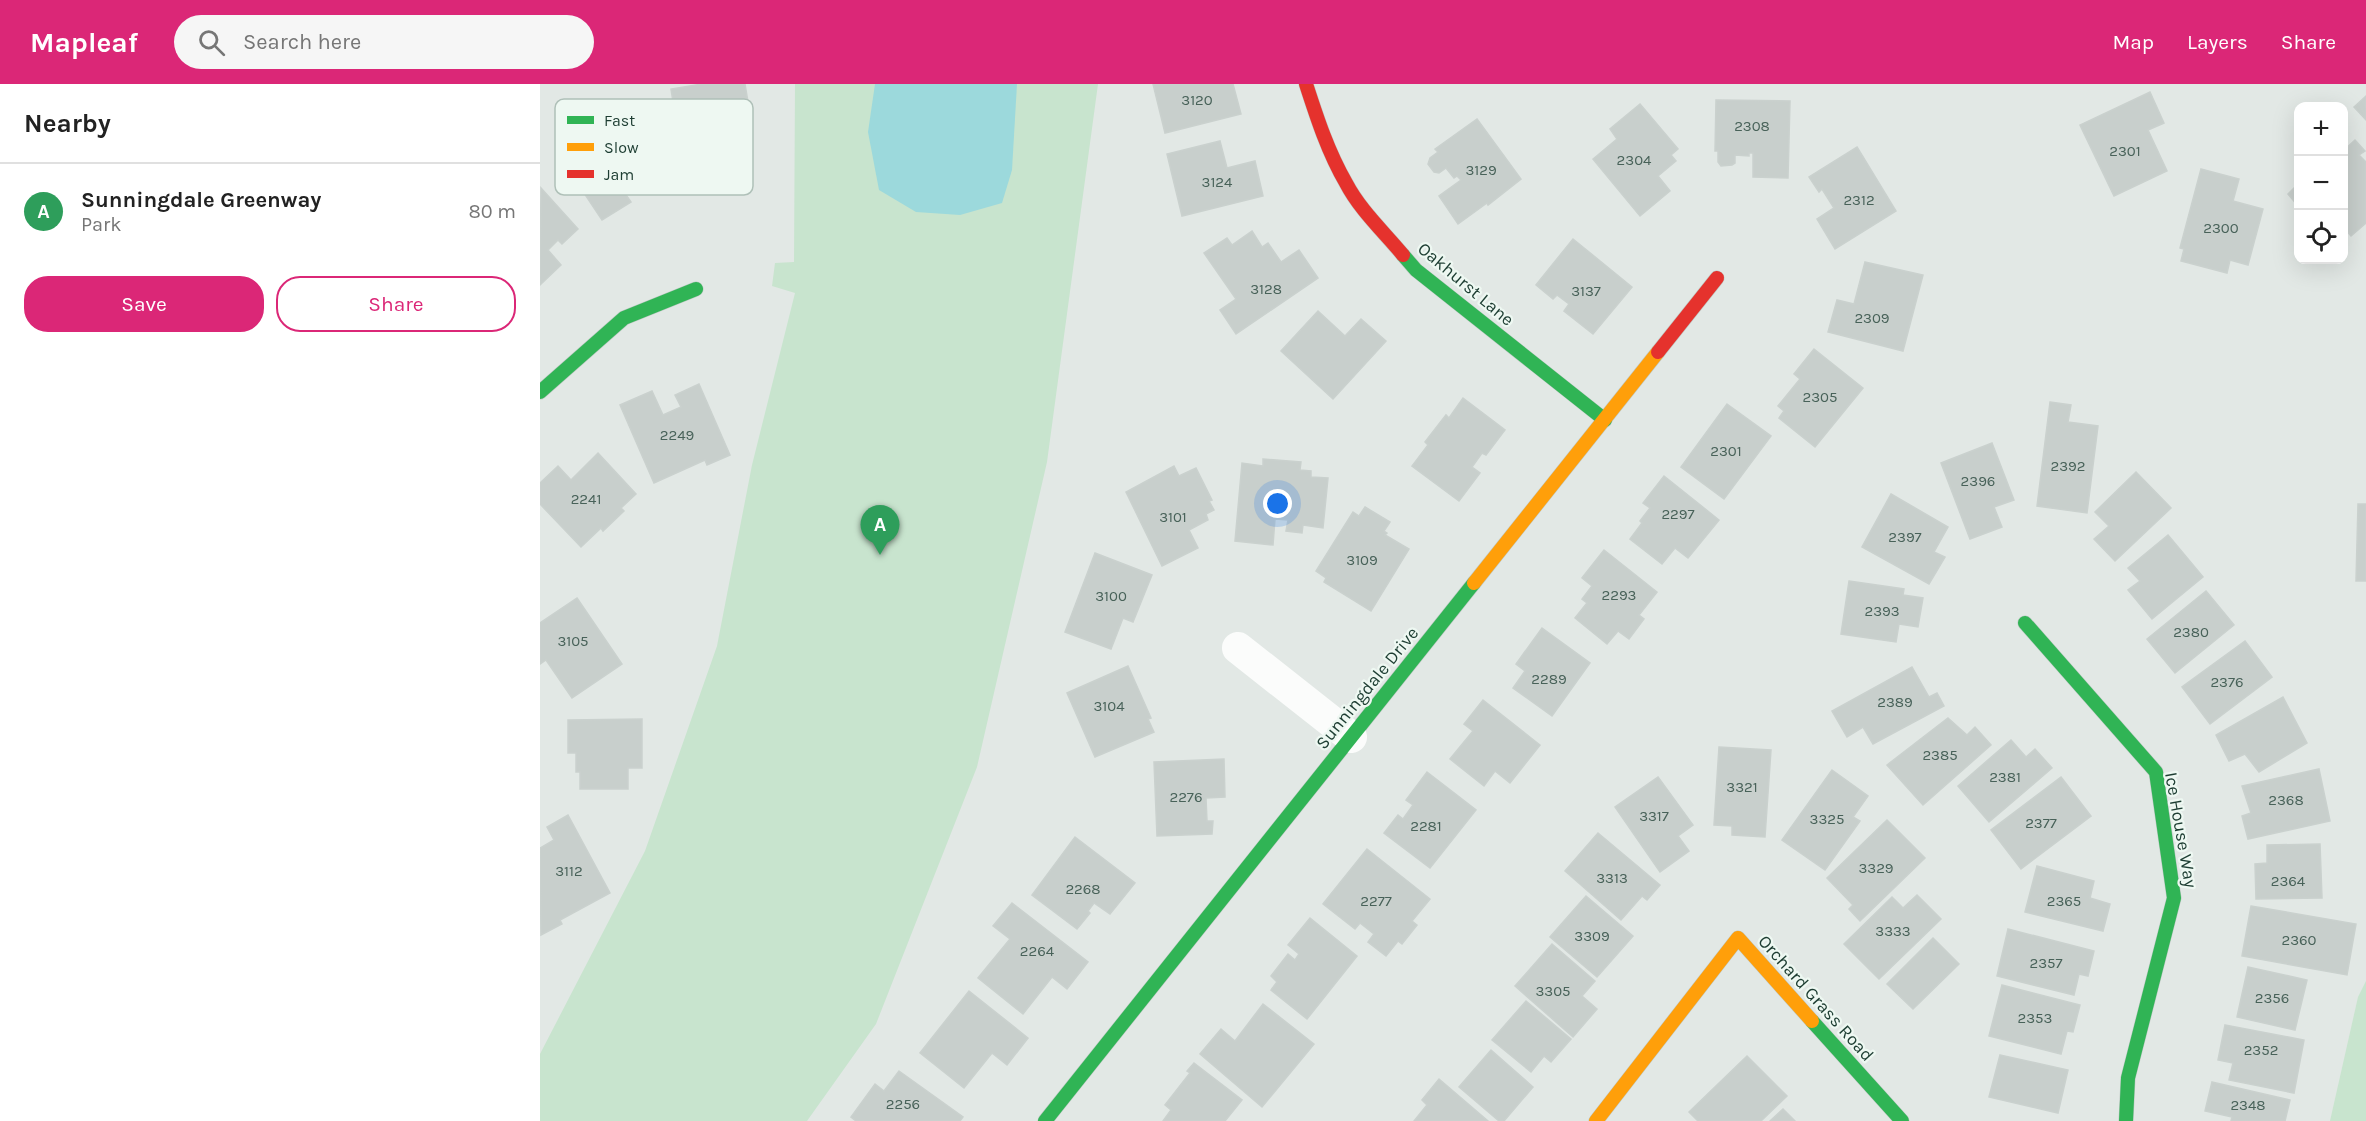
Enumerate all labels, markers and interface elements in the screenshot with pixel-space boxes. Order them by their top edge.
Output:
search box [174,15,594,69]
text: Mapleaf [30,26,138,59]
icon: search [195,26,228,59]
text: Search here [243,29,361,55]
text: Map [2112,30,2154,54]
text: Layers [2187,30,2248,54]
text: Share [2281,30,2336,54]
house number: 3120 [1181,91,1213,109]
legend [555,99,753,195]
map controls [2294,102,2348,264]
button: + [2294,102,2348,156]
text: Nearby [24,108,111,139]
text: Fast [604,111,635,130]
house number: 2308 [1734,117,1770,135]
text: Slow [604,138,639,157]
house number: 2301 [2109,142,2141,160]
house number: 2304 [1617,151,1652,169]
button: − [2294,156,2348,210]
house number: 3129 [1465,161,1497,179]
text: Jam [604,165,634,184]
house number: 3124 [1202,173,1233,191]
text: Sunningdale Greenway [81,187,321,213]
house number: 2312 [1843,191,1875,209]
text: A [37,200,50,223]
text: 80 m [468,200,516,223]
button: locate [2294,210,2348,264]
text: Park [81,213,122,236]
house number: 2300 [2203,219,2239,237]
street label: Oakhurst Lane [1413,237,1519,331]
button: Save [24,276,264,332]
button: Share [276,276,516,332]
house number: 3128 [1250,280,1282,298]
house number: 3137 [1571,282,1601,300]
house number: 2309 [1854,309,1890,327]
house number: 2305 [1803,388,1837,406]
house number: 2249 [660,426,694,444]
house number: 2301 [1710,442,1742,460]
house number: 2392 [2051,457,2085,475]
house number: 2396 [1961,472,1995,490]
your location [1263,489,1292,518]
house number: 2241 [571,490,601,508]
house number: 2297 [1661,505,1695,523]
pin: A [860,506,900,555]
house number: 3101 [1159,508,1187,526]
house number: 2397 [1888,528,1922,546]
house number: 3109 [1346,551,1378,569]
house number: 2293 [1602,586,1636,604]
house number: 3100 [1095,587,1127,605]
house number: 2393 [1864,602,1900,620]
street label: Sunningdale Drive [1311,622,1423,754]
house number: 2380 [2173,623,2209,641]
house number: 3105 [557,632,589,650]
house number: 2289 [1531,670,1567,688]
house number: 2376 [2210,673,2244,691]
house number: 2389 [1877,693,1913,711]
house number: 3104 [1093,697,1125,715]
house number: 2385 [1922,746,1958,764]
house number: 2381 [1989,768,2021,786]
street label: Ice House Way [2160,770,2202,890]
house number: 3321 [1726,778,1758,796]
house number: 2276 [1169,788,1203,806]
house number: 2368 [2268,791,2304,809]
house number: 3317 [1639,807,1669,825]
house number: 3325 [1810,810,1844,828]
house number: 2377 [2025,814,2057,832]
house number: 2281 [1410,817,1442,835]
house number: 3329 [1858,859,1894,877]
house number: 3112 [555,862,583,880]
house number: 3313 [1596,869,1628,887]
house number: 2364 [2271,872,2306,890]
house number: 2268 [1065,880,1101,898]
house number: 2277 [1360,892,1392,910]
house number: 2365 [2047,892,2081,910]
house number: 3333 [1875,922,1911,940]
house number: 3309 [1574,927,1610,945]
street label: Orchard Grass Road [1754,930,1878,1066]
house number: 2360 [2281,931,2317,949]
house number: 2264 [1020,942,1055,960]
house number: 2357 [2029,954,2063,972]
house number: 3305 [1535,982,1571,1000]
house number: 2356 [2255,989,2289,1007]
house number: 2353 [2018,1009,2052,1027]
house number: 2352 [2244,1041,2278,1059]
house number: 2256 [886,1095,920,1113]
house number: 2348 [2230,1096,2266,1114]

